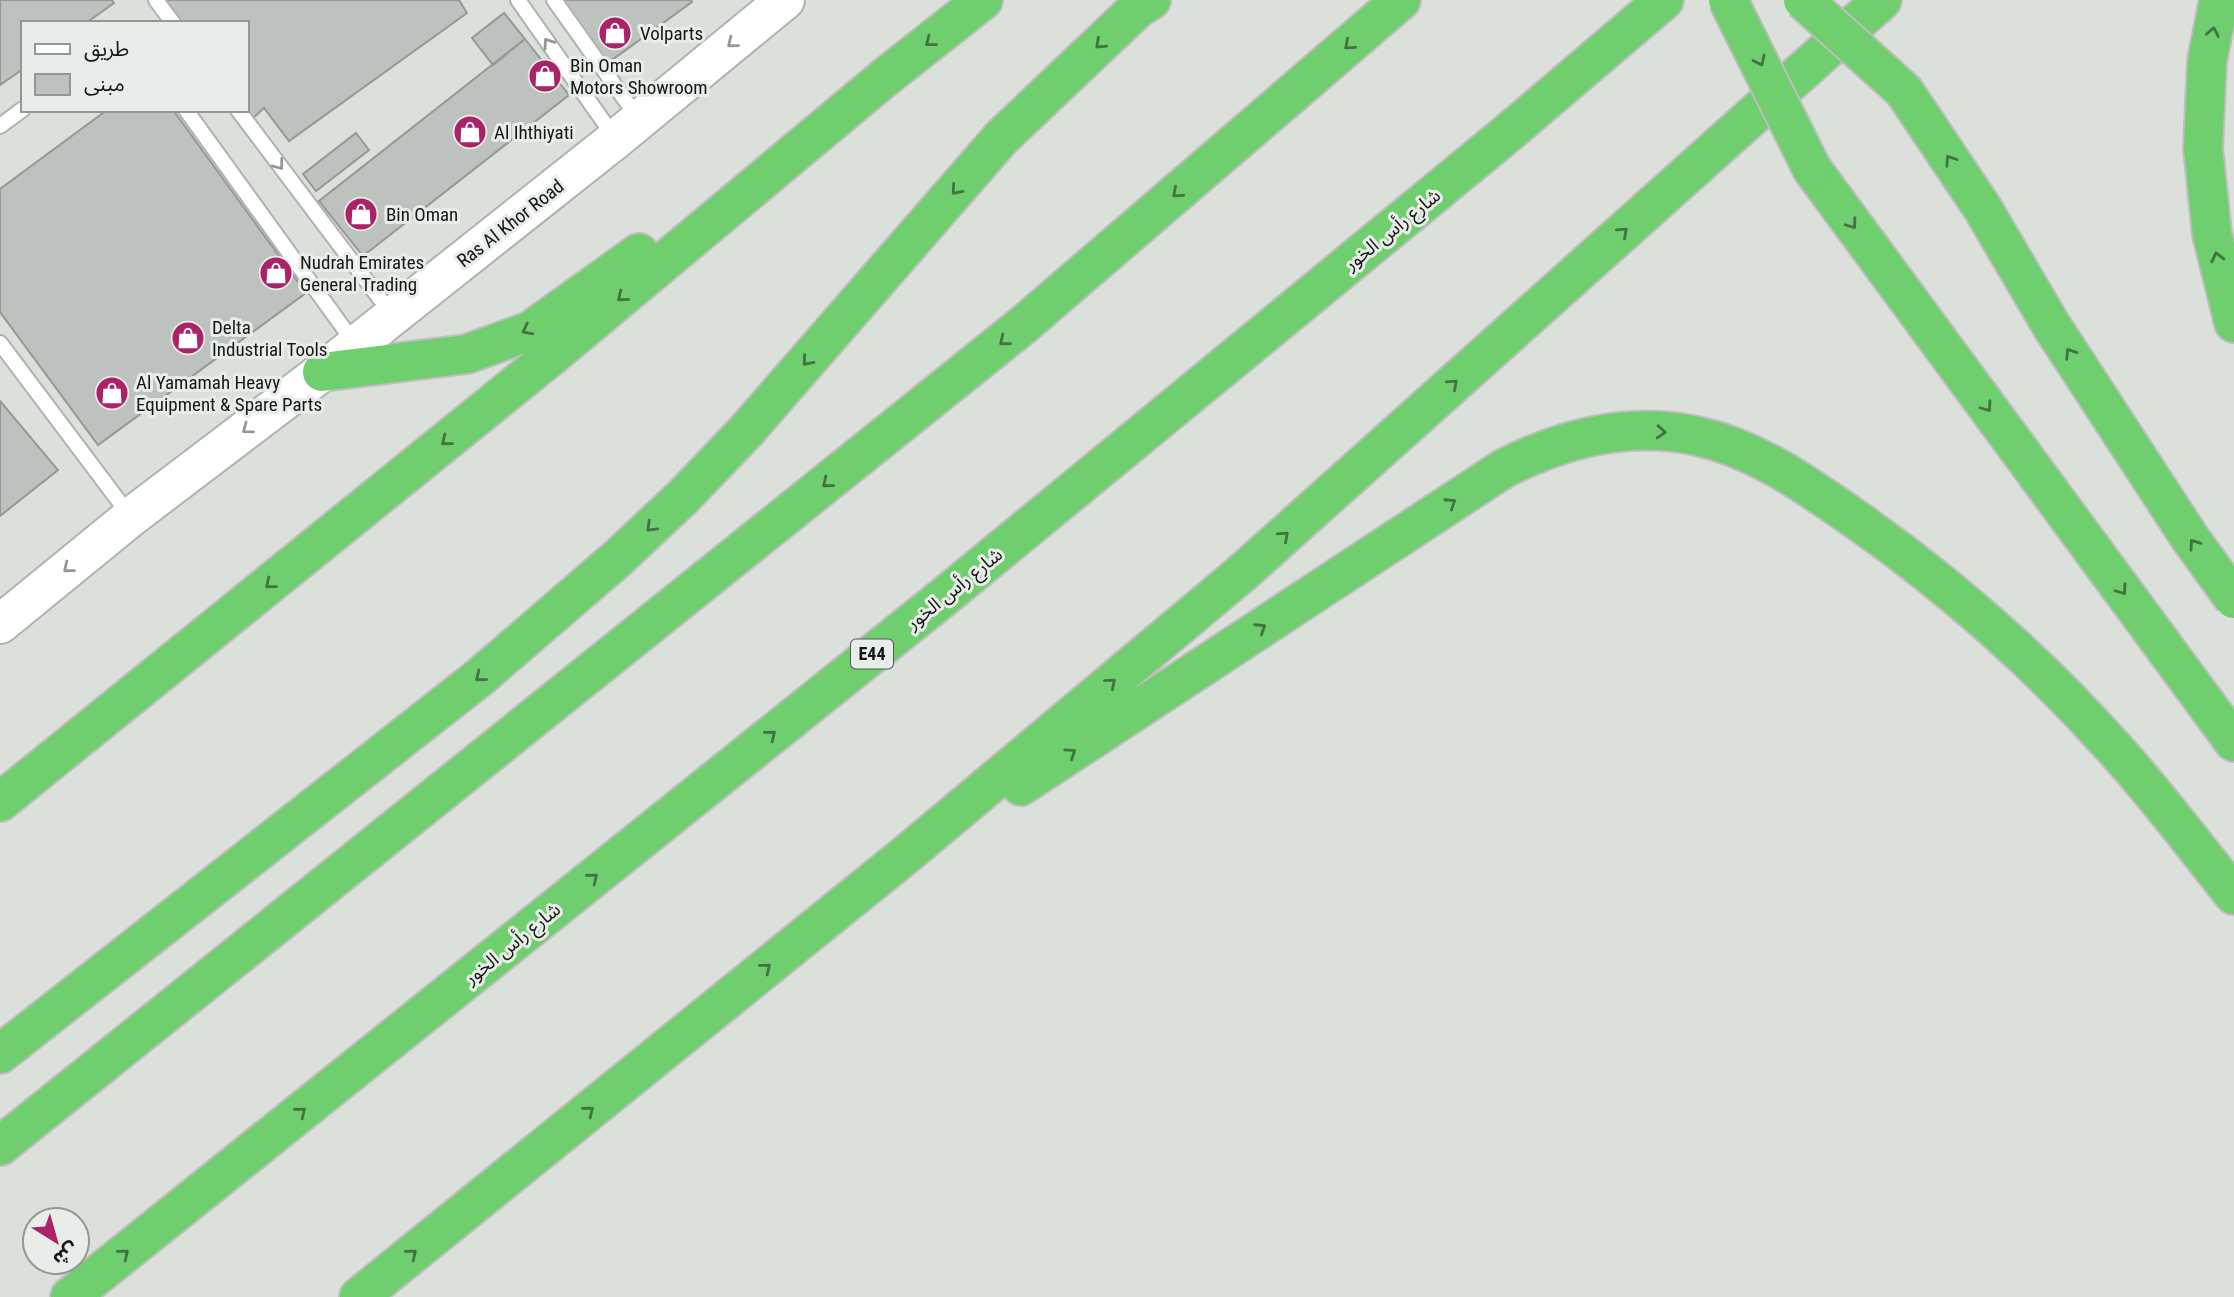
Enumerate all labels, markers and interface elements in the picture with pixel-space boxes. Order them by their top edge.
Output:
shop icon: Volparts [596,14,634,52]
legend [21,21,248,112]
place label: Volparts [640,22,703,45]
one-way arrow [2205,26,2220,38]
one-way arrow [925,34,937,47]
one-way arrow [727,35,740,47]
one-way arrow [1095,36,1108,49]
text: طريق [84,37,129,62]
one-way arrow [1345,37,1358,49]
one-way arrow [544,38,557,51]
place label: Bin Oman Motors Showroom [570,54,708,99]
one-way arrow [1751,54,1765,66]
shop icon: Bin Oman Motors Showroom [526,57,564,95]
text: مبنى [84,72,125,96]
shop icon: Al Ihthiyati [451,113,489,151]
place label: Al Ihthiyati [494,121,574,144]
one-way arrow [1945,155,1958,168]
one-way arrow [271,157,284,170]
street label: Ras Al Khor Road [452,175,568,272]
one-way arrow [952,181,964,194]
street label: شارع رأس الخور [1339,184,1446,277]
one-way arrow [1172,185,1185,197]
shop icon: Bin Oman [342,195,380,233]
place label: Bin Oman [386,203,458,226]
one-way arrow [1844,216,1857,229]
one-way arrow [1615,228,1628,240]
place label: Nudrah Emirates General Trading [300,251,424,296]
one-way arrow [2211,251,2225,263]
shop icon: Nudrah Emirates General Trading [257,254,295,292]
one-way arrow [618,289,631,301]
place label: Delta Industrial Tools [212,316,328,361]
shop icon: Delta Industrial Tools [169,319,207,357]
one-way arrow [522,322,534,336]
one-way arrow [999,333,1012,345]
one-way arrow [2065,348,2078,361]
one-way arrow [803,353,815,366]
place label: Al Yamamah Heavy Equipment & Spare Parts [136,371,322,416]
shop icon: Al Yamamah Heavy Equipment & Spare Parts [93,374,131,412]
one-way arrow [1445,379,1458,392]
one-way arrow [1979,399,1992,412]
one-way arrow [242,420,255,433]
one-way arrow [1656,424,1667,439]
one-way arrow [442,433,455,445]
one-way arrow [822,475,834,488]
one-way arrow [1443,499,1456,512]
one-way arrow [646,518,659,531]
one-way arrow [1276,531,1289,544]
one-way arrow [2190,539,2202,552]
street label: شارع رأس الخور [901,543,1008,636]
one-way arrow [63,560,75,573]
one-way arrow [265,576,278,588]
one-way arrow [2114,582,2127,595]
one-way arrow [1253,623,1266,636]
road number: E44 [851,640,893,668]
one-way arrow [475,669,488,681]
one-way arrow [1102,679,1115,691]
one-way arrow [763,731,775,744]
one-way arrow [1063,749,1076,761]
one-way arrow [586,873,598,886]
street label: شارع رأس الخور [459,898,566,991]
one-way arrow [757,964,770,976]
one-way arrow [580,1107,593,1119]
one-way arrow [293,1108,306,1120]
north arrow [21,1206,91,1276]
text: ش [49,1237,83,1271]
one-way arrow [116,1250,128,1263]
one-way arrow [403,1250,416,1262]

